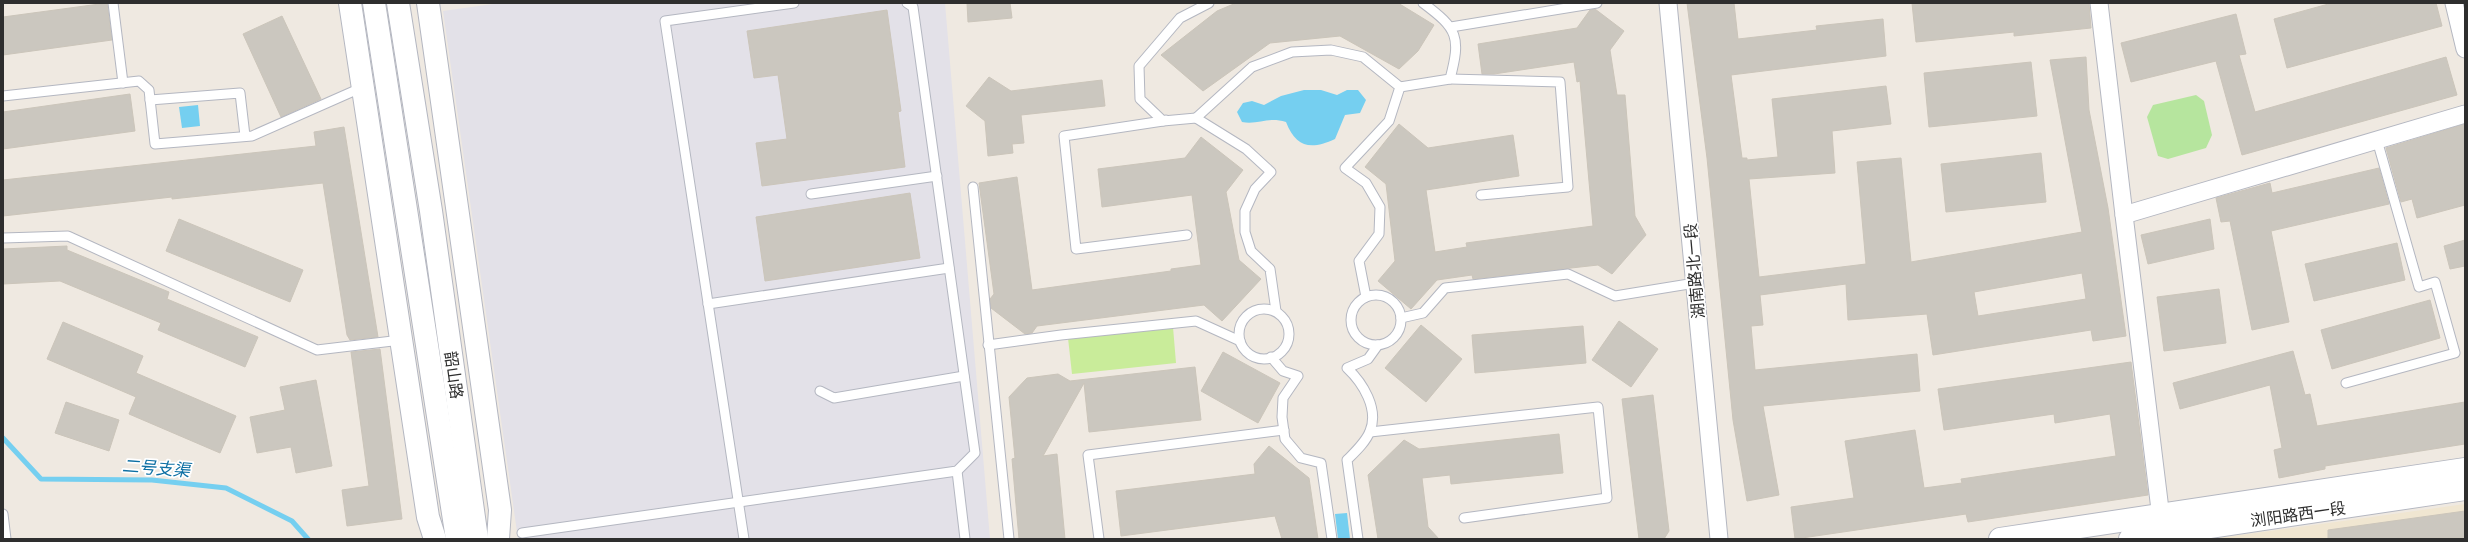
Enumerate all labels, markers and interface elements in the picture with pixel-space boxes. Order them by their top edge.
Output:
street label: 湖南路北一段 [1682,222,1707,320]
street label: 韶山路 [442,350,465,400]
water label: 二号支渠 [121,457,194,480]
street label: 浏阳路西一段 [2249,499,2347,530]

